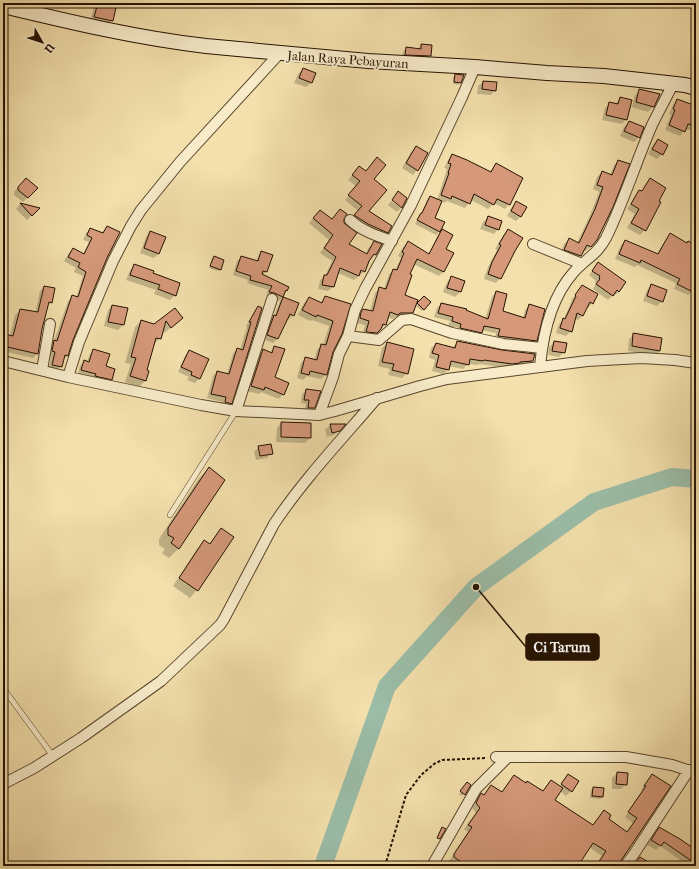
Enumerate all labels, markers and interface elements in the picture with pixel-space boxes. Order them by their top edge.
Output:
north arrow [22,22,62,62]
text: U [41,40,58,56]
street label: Jalan Raya Pebayuran [286,48,410,71]
callout: Ci Tarum [526,634,599,660]
text: Ci Tarum [534,639,591,656]

